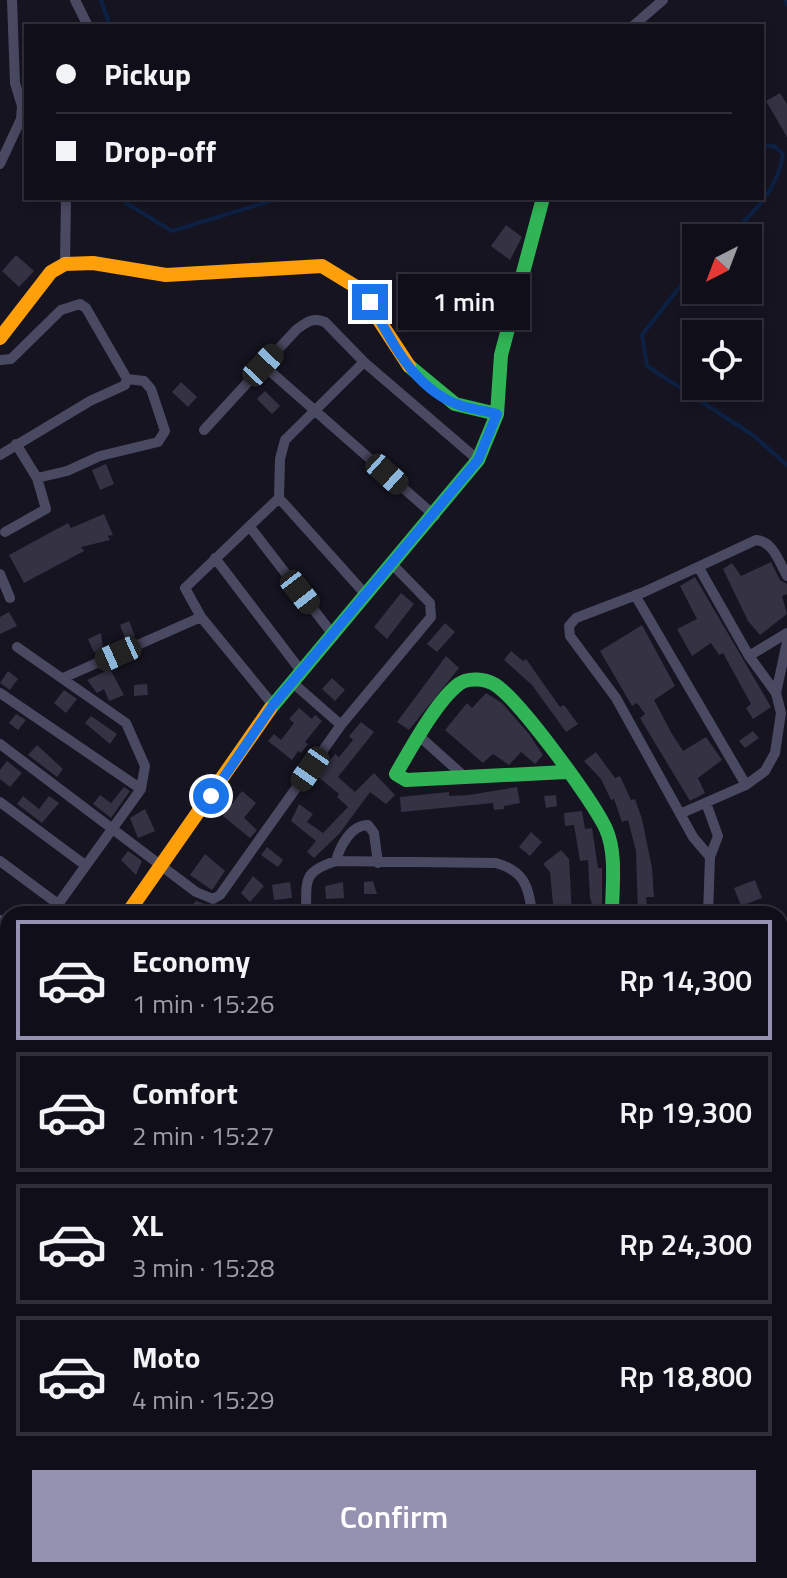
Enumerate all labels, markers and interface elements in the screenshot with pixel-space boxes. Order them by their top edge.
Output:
text: Pickup [104,51,191,97]
text: Drop-off [104,128,216,174]
north arrow [682,224,762,304]
map controls [682,224,762,400]
callout: 1 min [398,274,530,330]
text: 1 min [433,282,495,321]
route end [352,284,388,320]
button: locate [682,320,762,400]
car [238,339,288,391]
car [361,449,413,499]
car [276,566,324,618]
car [91,633,145,675]
car [286,742,334,796]
route start [193,778,229,814]
text: Economy [132,938,250,984]
icon: car [36,944,108,1016]
text: Rp 14,300 [619,957,752,1003]
text: 1 min · 15:26 [132,984,275,1023]
text: Comfort [132,1070,238,1116]
icon: car [36,1076,108,1148]
text: Rp 19,300 [619,1089,752,1135]
text: 2 min · 15:27 [132,1116,275,1155]
text: XL [132,1202,163,1248]
icon: car [36,1208,108,1280]
text: Rp 24,300 [619,1221,752,1267]
text: 3 min · 15:28 [132,1248,275,1287]
text: Moto [132,1334,200,1380]
icon: car [36,1340,108,1412]
text: Rp 18,800 [619,1353,752,1399]
text: 4 min · 15:29 [132,1380,275,1419]
button: Confirm [32,1470,756,1562]

